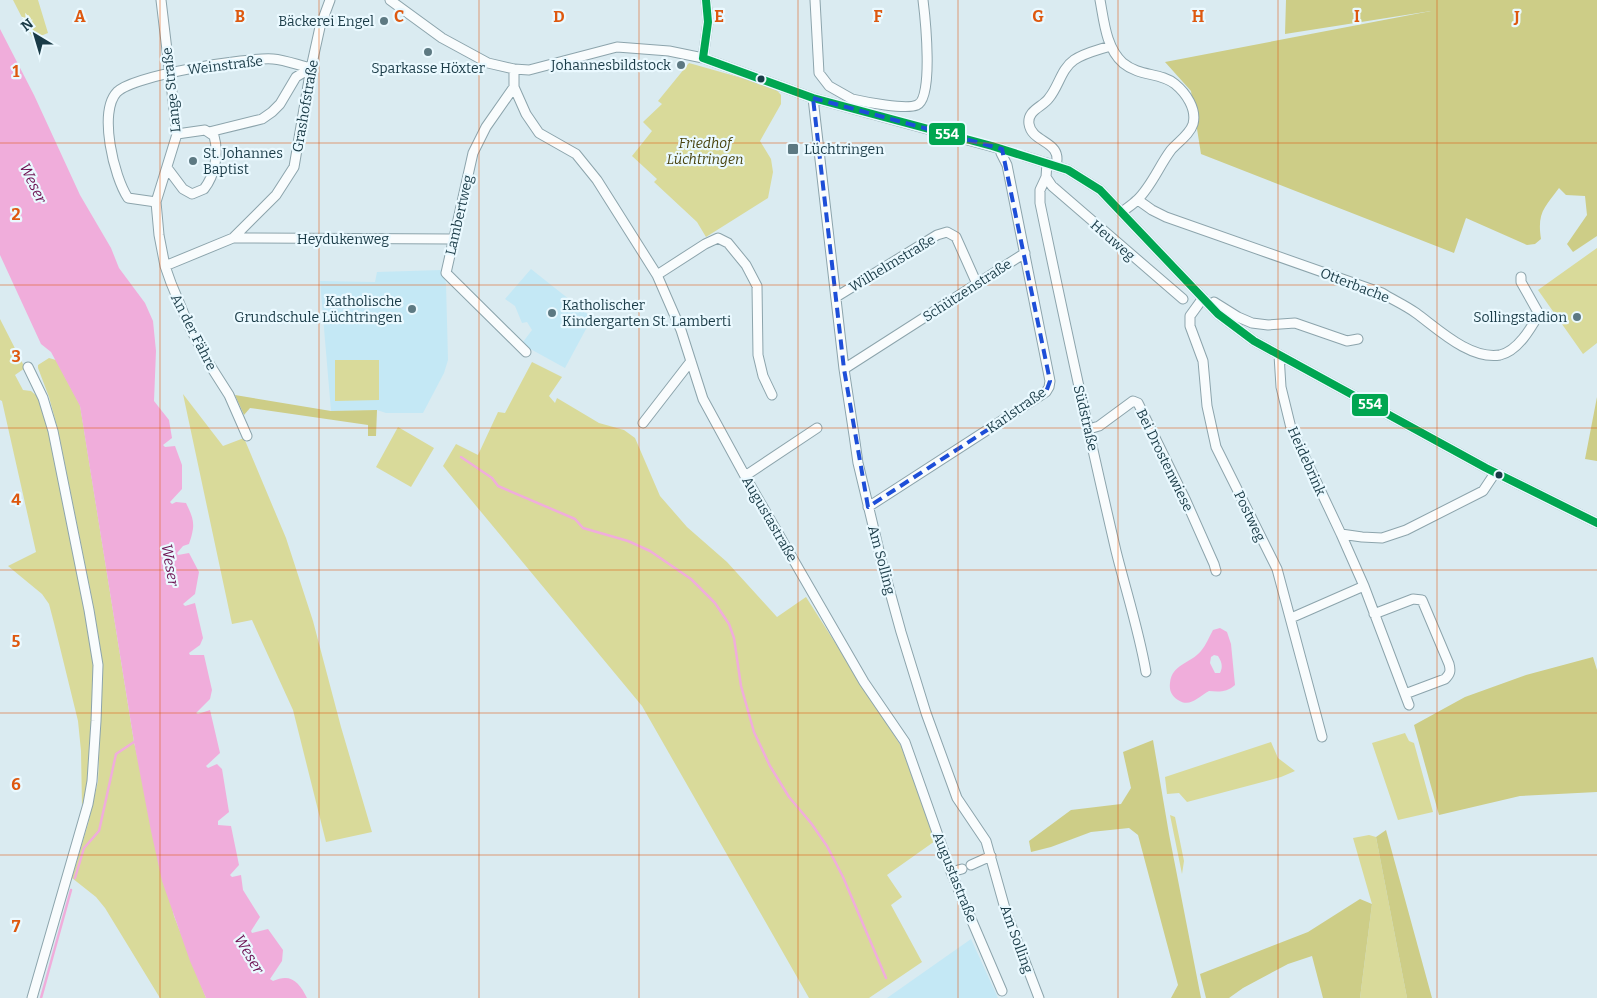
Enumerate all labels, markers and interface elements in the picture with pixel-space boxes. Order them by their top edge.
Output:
text: A [74,7,86,26]
text: B [235,7,245,26]
text: C [394,7,404,26]
text: D [553,7,565,26]
text: E [714,7,724,26]
text: F [874,7,883,26]
text: G [1032,7,1044,26]
text: H [1192,7,1205,26]
text: I [1354,7,1360,26]
text: J [1513,7,1520,26]
north arrow [10,10,60,60]
place label: Bäckerei Engel [278,13,374,30]
text: N [18,15,37,35]
marker: Bäckerei Engel [378,15,390,27]
marker: Sparkasse Höxter [422,46,434,58]
street label: Lange Straße [159,47,184,133]
street label: Weinstraße [186,52,264,79]
place label: Johannesbildstock [550,57,671,74]
street label: Grashofstraße [289,58,322,154]
marker: Johannesbildstock [675,59,687,71]
place label: Sparkasse Höxter [371,60,485,77]
text: 1 [13,62,20,81]
unlabelled marker [756,74,766,84]
line badge: 554 [928,122,966,146]
text: 554 [935,126,959,143]
park label: Friedhof Lüchtringen [666,135,744,168]
place label: Lüchtringen [804,141,884,158]
marker: Lüchtringen [786,142,800,156]
place label: St. Johannes Baptist [203,145,283,178]
marker: St. Johannes Baptist [187,155,199,167]
water label: Weser [16,160,51,207]
street label: Lambertweg [442,173,477,257]
text: 2 [11,205,21,224]
street label: Heuweg [1087,216,1139,264]
street label: Heydukenweg [297,231,389,248]
street label: Wilhelmstraße [846,231,938,296]
street label: Schützenstraße [920,255,1015,326]
street label: Otterbache [1318,264,1392,306]
street label: An der Fähre [167,291,220,373]
place label: Katholische Grundschule Lüchtringen [234,293,402,326]
place label: Katholischer Kindergarten St. Lamberti [562,297,731,330]
marker: Katholische Grundschule Lüchtringen [406,303,418,315]
marker: Katholischer Kindergarten St. Lamberti [546,307,558,319]
place label: Sollingstadion [1473,309,1567,326]
marker: Sollingstadion [1571,311,1583,323]
text: 3 [11,347,21,366]
street label: Karlstraße [983,384,1049,437]
street label: Südstraße [1070,384,1101,453]
line badge: 554 [1351,393,1389,417]
text: 554 [1358,396,1382,413]
street label: Bei Drostenwiese [1132,406,1197,514]
street label: Heidebrink [1284,424,1329,498]
unlabelled marker [1494,470,1504,480]
street label: Augustastraße [738,474,801,565]
street label: Postweg [1230,488,1269,544]
text: 4 [11,490,21,509]
street label: Am Solling [864,524,899,597]
water label: Weser [157,543,183,588]
text: 5 [12,632,21,651]
text: 6 [11,775,21,794]
street label: Augustastraße [929,830,980,925]
street label: Am Solling [996,903,1037,976]
text: 7 [12,917,21,936]
water label: Weser [230,931,268,978]

